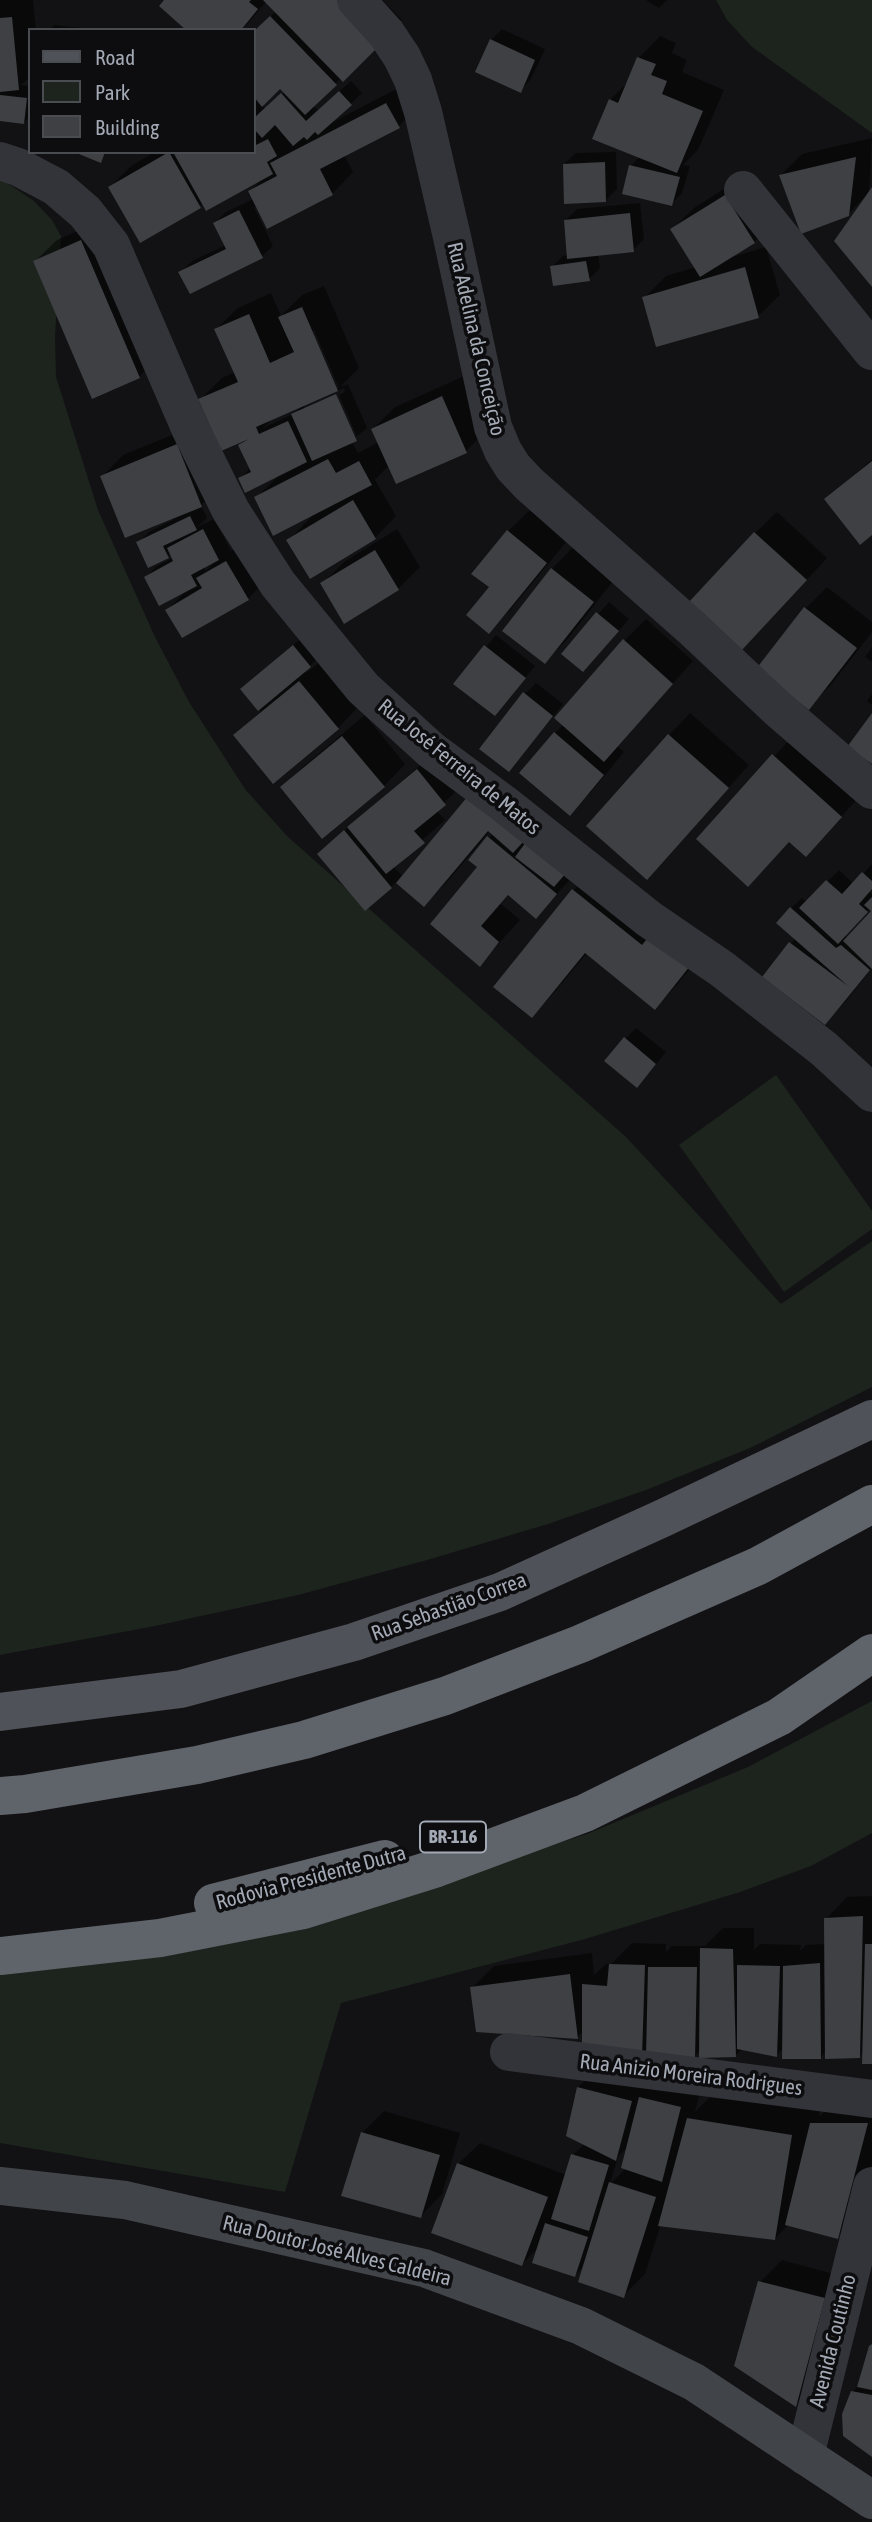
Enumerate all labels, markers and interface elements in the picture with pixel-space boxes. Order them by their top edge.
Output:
legend [28,28,256,154]
text: Road [95,45,135,69]
text: Park [95,80,130,104]
text: Building [95,115,159,139]
street label: Rua Adelina da Conceição [441,240,511,438]
street label: Rua José Ferreira de Matos [373,694,545,840]
street label: Rua Sebastião Correa [368,1567,530,1647]
road number: BR-116 [420,1822,486,1853]
street label: Rodovia Presidente Dutra [213,1840,409,1916]
street label: Rua Anizio Moreira Rodrigues [578,2049,804,2101]
street label: Rua Doutor José Alves Caldeira [220,2210,454,2292]
street label: Avenida Coutinho [804,2272,862,2410]

